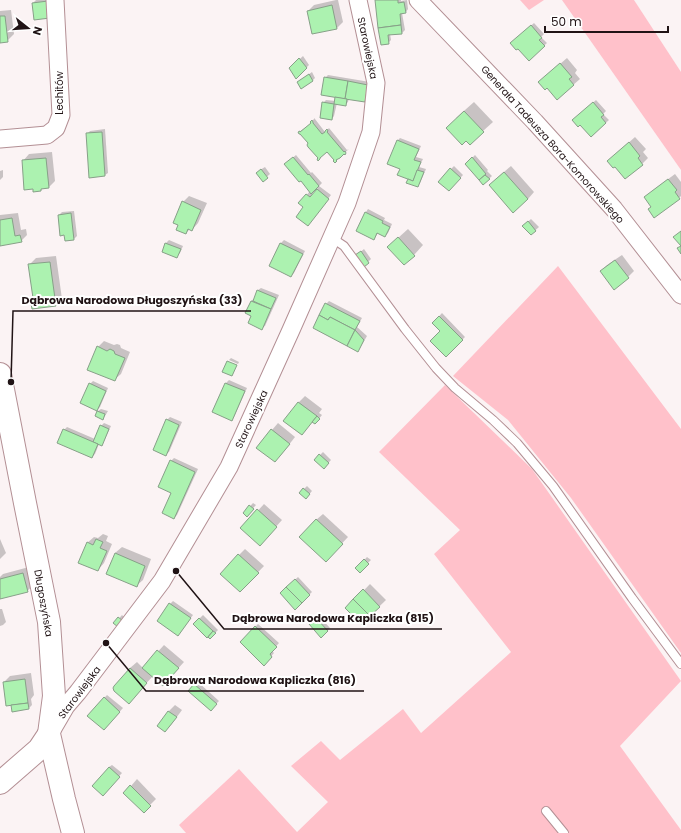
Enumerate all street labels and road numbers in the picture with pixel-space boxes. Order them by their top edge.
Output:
street label: Starowiejska [354,16,381,80]
street label: Generała Tadeusza Bora-Komorowskiego [478,62,628,227]
street label: Lechitów [52,70,67,115]
street label: Starowiejska [231,388,272,451]
street label: Długoszyńska [30,568,57,638]
street label: Starowiejska [54,663,104,722]

